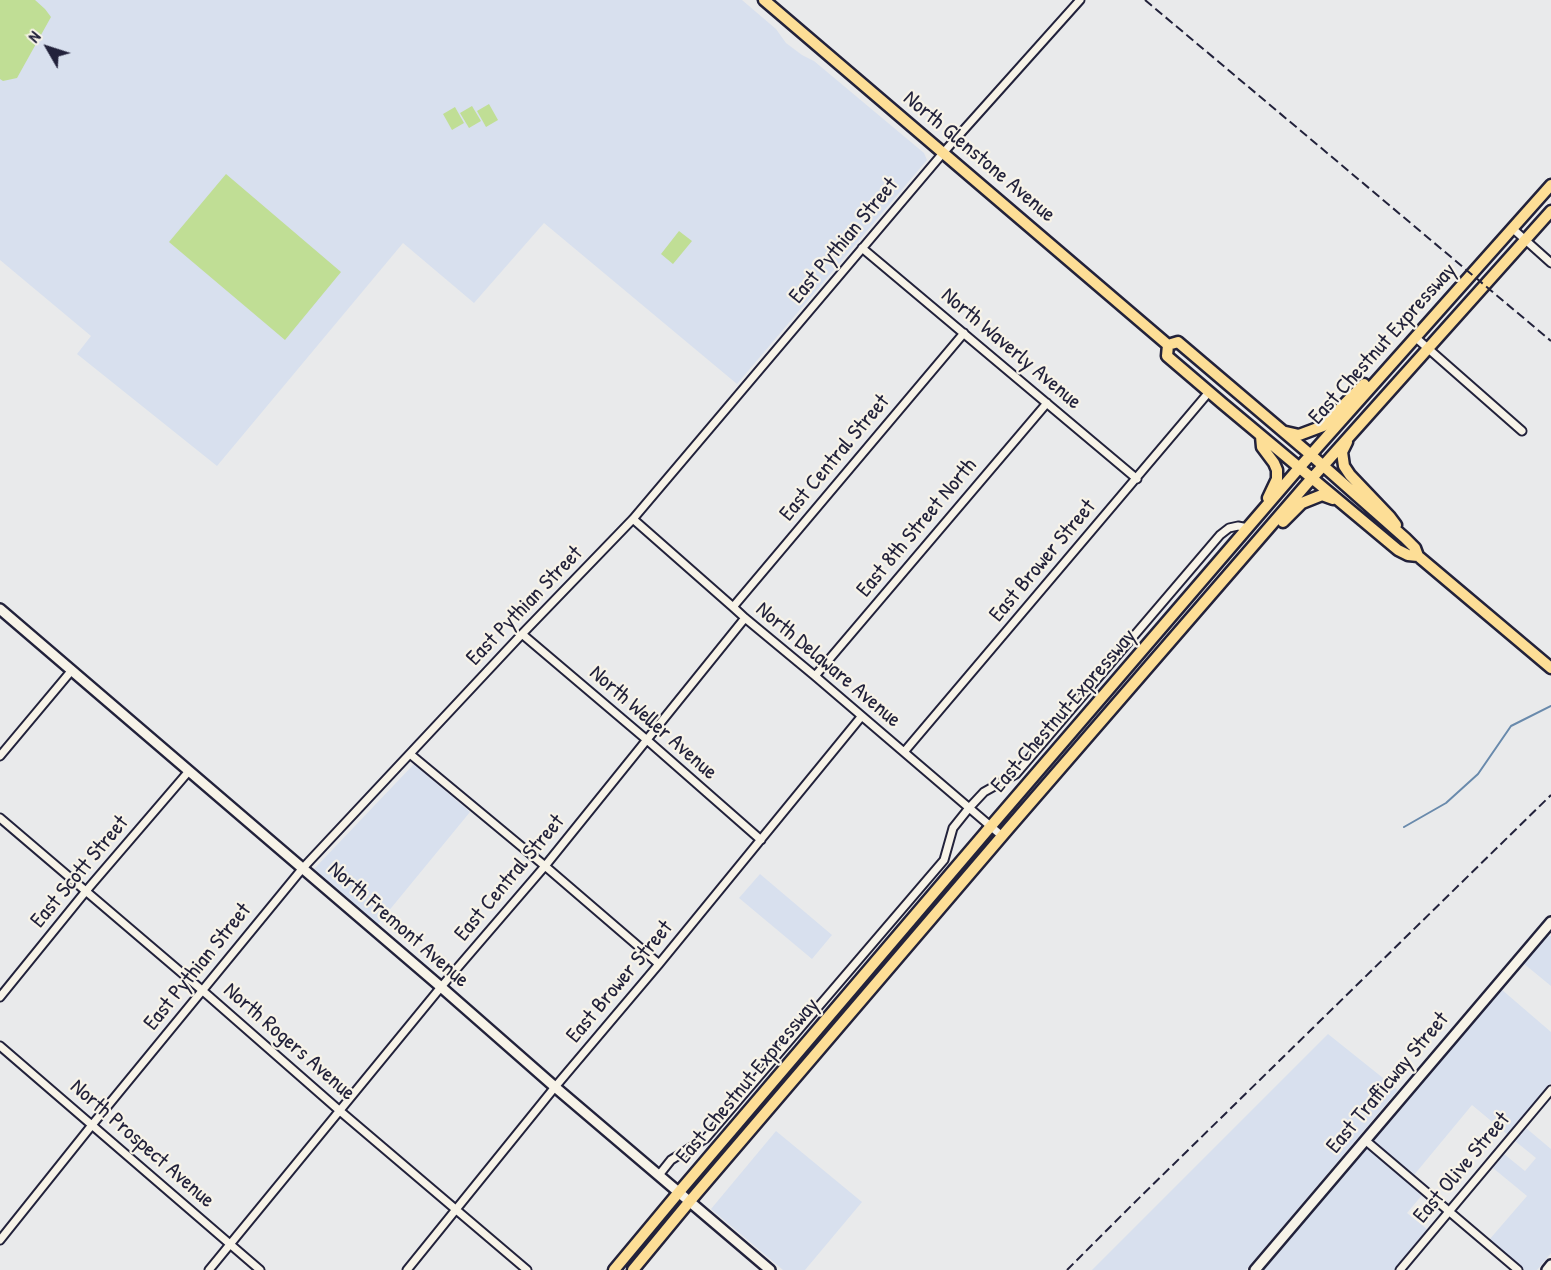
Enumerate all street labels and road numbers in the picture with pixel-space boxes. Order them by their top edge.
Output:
street label: North Glenstone Avenue [898,86,1060,228]
street label: East Pythian Street [784,173,904,309]
street label: East Chestnut Expressway [1304,258,1462,430]
street label: North Waverly Avenue [935,283,1087,415]
street label: East Central Street [774,389,896,527]
street label: East 8th Street North [851,453,983,603]
street label: East Brower Street [984,494,1102,628]
street label: East Pythian Street [461,541,589,671]
street label: North Delaware Avenue [750,597,906,733]
street label: East Chestnut Expressway [986,624,1142,798]
street label: North Weller Avenue [584,660,722,786]
street label: East Central Street [449,809,571,947]
street label: East Scott Street [25,811,135,933]
street label: North Fremont Avenue [322,856,474,994]
street label: East Pythian Street [139,898,257,1036]
street label: East Brower Street [561,915,679,1049]
street label: North Rogers Avenue [218,978,360,1106]
street label: East Chestnut Expressway [671,993,825,1169]
street label: East Trafficway Street [1321,1007,1455,1159]
street label: North Prospect Avenue [65,1074,219,1214]
street label: East Olive Street [1408,1107,1516,1229]

